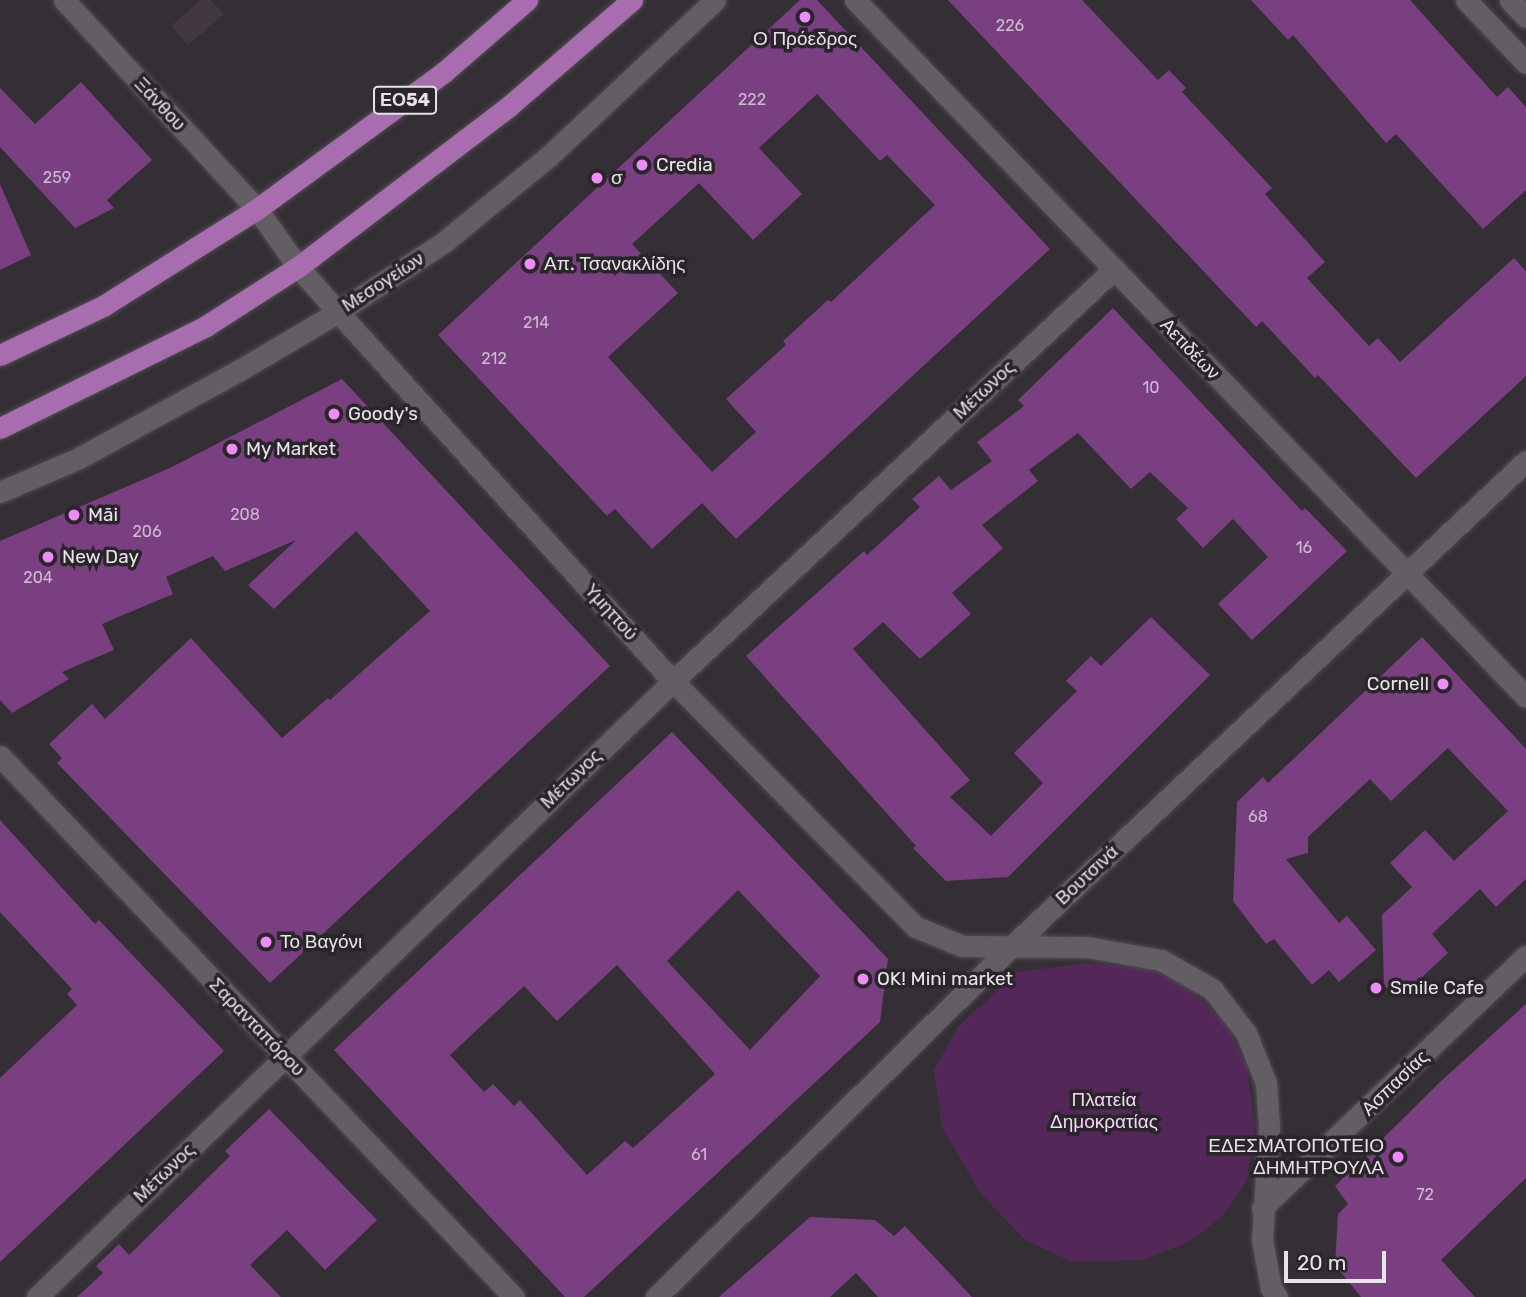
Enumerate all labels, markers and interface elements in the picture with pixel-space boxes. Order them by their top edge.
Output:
marker: Ο Πρόεδρος [797,9,813,25]
house number: 226 [996,16,1024,36]
place label: Ο Πρόεδρος [753,28,857,50]
street label: Ξάνθου [130,73,190,135]
road number: ΕΟ54 [372,86,438,114]
house number: 222 [738,90,766,110]
place label: Credia [656,154,713,176]
marker: Credia [634,157,650,173]
place label: σ [611,167,623,189]
house number: 259 [43,168,71,188]
marker: σ [589,170,605,186]
street label: Μεσογείων [338,247,428,317]
place label: Απ. Τσανακλίδης [544,253,685,275]
marker: Απ. Τσανακλίδης [522,256,538,272]
house number: 214 [523,313,549,333]
street label: Αετιδέων [1155,314,1225,384]
house number: 212 [481,349,507,369]
street label: Μέτωνος [949,356,1019,424]
house number: 10 [1142,378,1160,398]
place label: Goody's [348,403,418,425]
marker: Goody's [326,406,342,422]
place label: My Market [246,438,336,460]
marker: My Market [224,441,240,457]
place label: Māi [88,504,118,526]
house number: 208 [230,505,260,525]
marker: Māi [66,507,82,523]
house number: 206 [132,522,162,542]
house number: 16 [1296,538,1312,558]
place label: New Day [62,546,139,568]
marker: New Day [40,549,56,565]
house number: 204 [23,568,53,588]
street label: Υμηττού [580,579,642,645]
place label: Cornell [1367,673,1429,695]
marker: Cornell [1435,676,1451,692]
street label: Μέτωνος [536,745,606,813]
house number: 68 [1248,807,1268,827]
street label: Βουτσινά [1051,840,1123,910]
place label: Το Βαγόνι [280,931,362,953]
marker: Το Βαγόνι [258,934,274,950]
place label: OK! Mini market [877,968,1013,990]
marker: OK! Mini market [855,971,871,987]
street label: Σαρανταπόρου [204,973,310,1081]
place label: Smile Cafe [1390,977,1484,999]
marker: Smile Cafe [1368,980,1384,996]
street label: Ασπασίας [1357,1046,1433,1120]
park label: Πλατεία Δημοκρατίας [1050,1089,1158,1133]
place label: ΕΔΕΣΜΑΤΟΠΟΤΕΙΟ ΔΗΜΗΤΡΟΥΛΑ [1208,1135,1384,1179]
street label: Μέτωνος [129,1139,199,1207]
house number: 61 [691,1145,707,1165]
marker: ΕΔΕΣΜΑΤΟΠΟΤΕΙΟ ΔΗΜΗΤΡΟΥΛΑ [1390,1149,1406,1165]
house number: 72 [1416,1185,1434,1205]
scale bar [1288,1238,1390,1282]
text: 20 m [1297,1250,1346,1275]

